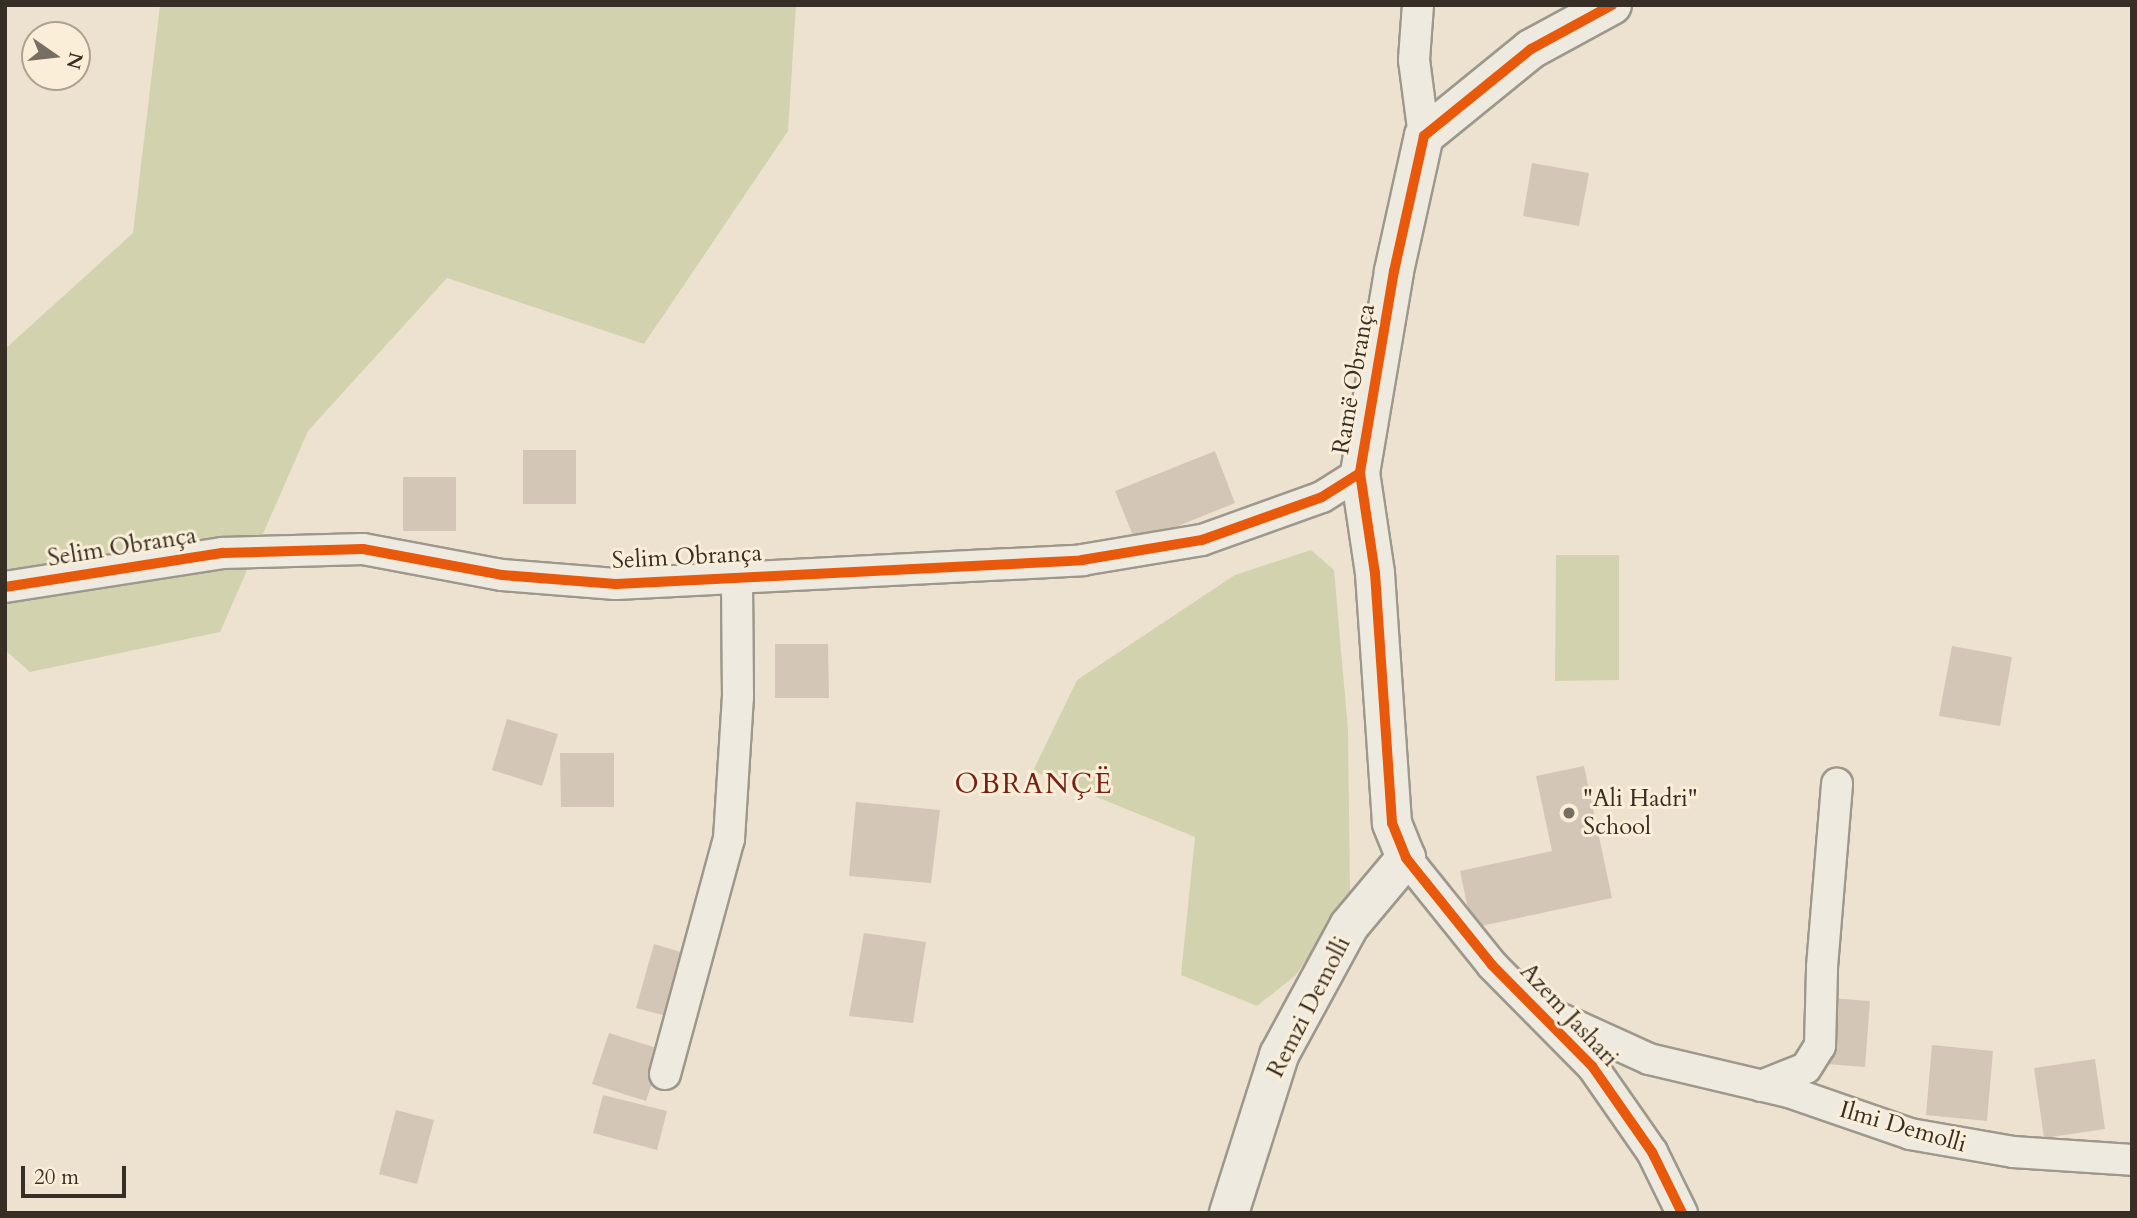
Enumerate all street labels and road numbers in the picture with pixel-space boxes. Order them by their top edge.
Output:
street label: Ramë Obrança [1327,301,1381,457]
street label: Selim Obrança [46,521,198,573]
street label: Selim Obrança [611,539,763,575]
street label: Remzi Demolli [1261,932,1357,1082]
street label: Azem Jashari [1514,957,1624,1073]
street label: Ilmi Demolli [1836,1095,1970,1159]

